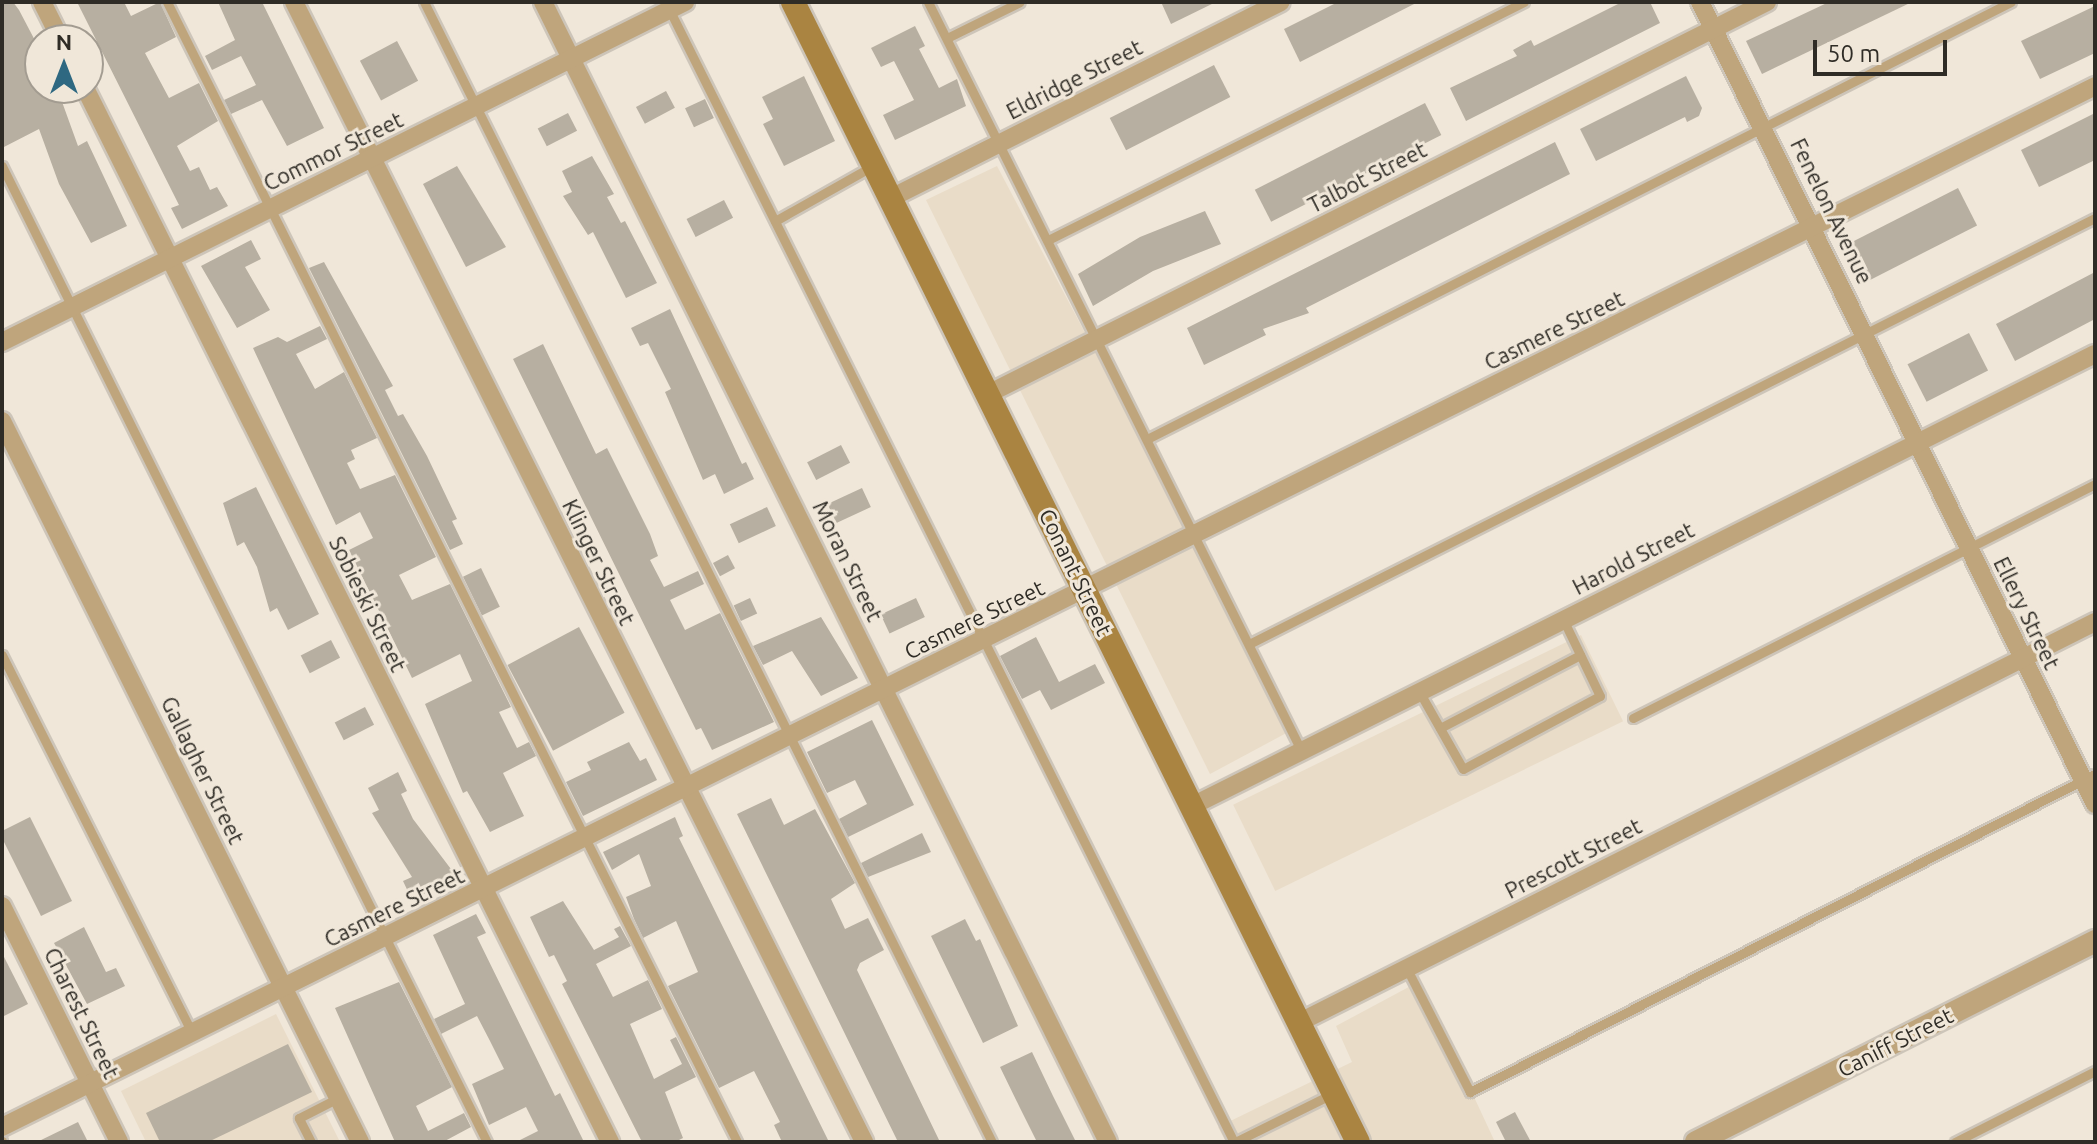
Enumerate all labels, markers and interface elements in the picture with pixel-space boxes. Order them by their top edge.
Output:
north arrow [24,24,104,104]
scale bar [1817,24,1951,74]
text: N [56,29,72,54]
street label: Eldridge Street [1002,33,1146,125]
text: 50 m [1827,40,1880,67]
street label: Commor Street [259,106,407,196]
street label: Fenelon Avenue [1785,134,1879,288]
street label: Talbot Street [1303,136,1431,218]
street label: Casmere Street [1480,285,1628,375]
street label: Klinger Street [557,495,641,629]
street label: Moran Street [808,497,888,625]
street label: Conant Street [1034,504,1118,640]
street label: Harold Street [1568,516,1698,600]
street label: Sobieski Street [324,532,412,676]
street label: Ellery Street [1988,552,2066,674]
street label: Casmere Street [900,574,1048,664]
street label: Gallagher Street [156,692,250,848]
street label: Prescott Street [1500,812,1646,904]
street label: Casmere Street [320,862,468,952]
street label: Charest Street [39,943,125,1083]
street label: Caniff Street [1833,1002,1957,1082]

